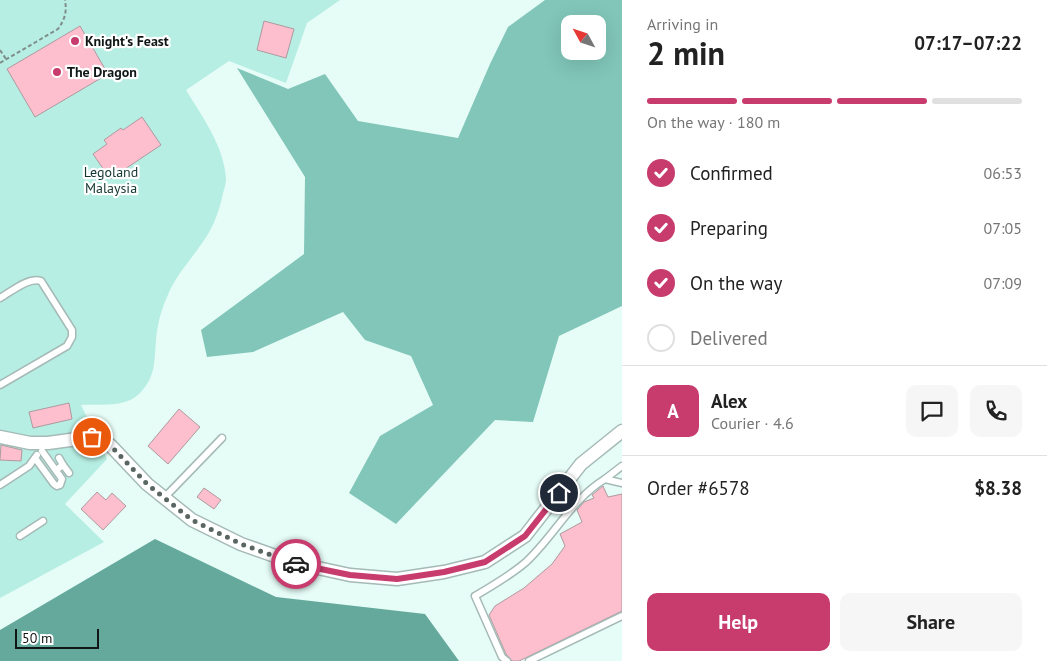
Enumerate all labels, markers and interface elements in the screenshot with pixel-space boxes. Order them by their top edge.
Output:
text: Arriving in [647,14,718,34]
north arrow [561,15,606,60]
map controls [561,15,606,60]
text: 07:17–07:22 [914,31,1022,55]
place label: Knight's Feast [85,32,169,50]
text: 2 min [647,32,725,74]
marker: Knight's Feast [69,35,81,47]
place label: The Dragon [67,63,137,81]
marker: The Dragon [51,66,63,78]
text: On the way · 180 m [647,112,780,132]
icon: check [647,159,675,187]
text: Confirmed [690,161,773,185]
park label: Legoland Malaysia [84,163,138,197]
text: 06:53 [984,163,1022,183]
icon: check [647,214,675,242]
text: Preparing [690,216,768,240]
text: 07:05 [984,218,1022,238]
icon: check [647,269,675,297]
text: On the way [690,271,782,295]
text: 07:09 [984,273,1022,293]
text: Delivered [690,326,768,350]
button: chat [906,385,958,437]
button: phone [970,385,1022,437]
text: Alex [711,389,747,413]
text: A [667,399,679,423]
text: Courier · 4.6 [711,413,794,433]
pin [71,416,113,458]
icon: bag [78,423,106,451]
pin [538,472,580,514]
text: Order #6578 [647,476,750,500]
text: $8.38 [974,476,1022,500]
icon: home [545,479,573,507]
courier [271,539,321,589]
icon: car [282,550,310,578]
button: Help [647,593,830,651]
button: Share [840,593,1022,651]
scale bar [15,626,99,649]
text: 50 m [22,629,52,647]

